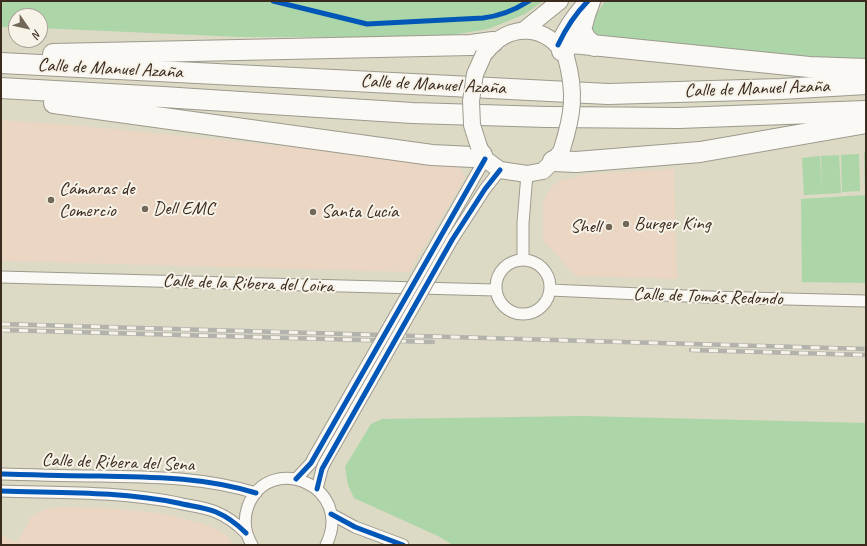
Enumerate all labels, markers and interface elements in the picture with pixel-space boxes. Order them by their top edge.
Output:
north arrow [8,8,48,48]
text: N [29,27,45,41]
street label: Calle de Manuel Azaña [37,54,183,84]
street label: Calle de Manuel Azaña [360,70,506,100]
street label: Calle de Manuel Azaña [684,75,830,103]
place label: Cámaras de Comercio [59,178,134,222]
marker: Cámaras de Comercio [46,195,56,205]
place label: Dell EMC [153,198,214,220]
place label: Santa Lucía [321,201,398,223]
marker: Dell EMC [140,204,150,214]
marker: Santa Lucía [308,207,318,217]
place label: Burger King [634,213,711,235]
place label: Shell [570,216,601,238]
marker: Burger King [621,219,631,229]
marker: Shell [604,222,614,232]
street label: Calle de la Ribera del Loira [162,270,334,298]
street label: Calle de Tomás Redondo [633,283,783,311]
street label: Calle de Ribera del Sena [41,449,195,477]

